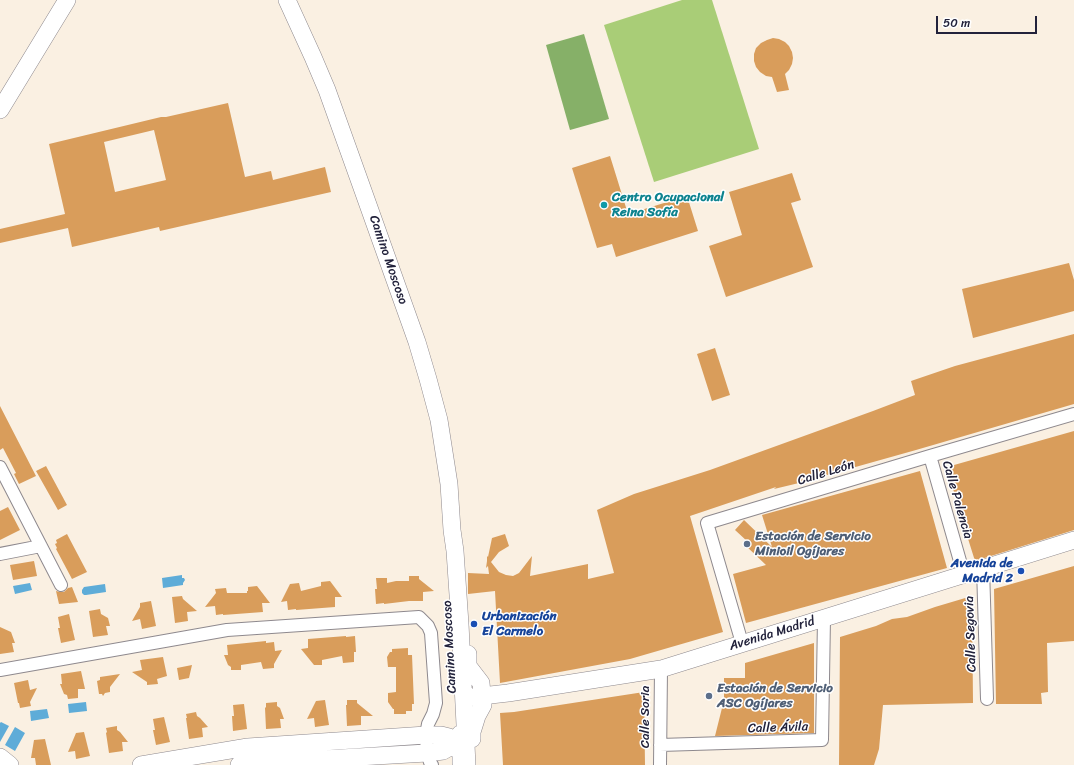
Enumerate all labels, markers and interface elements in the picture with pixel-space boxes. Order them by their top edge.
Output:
scale bar [938,8,1039,34]
text: 50 m [943,12,970,34]
place label: Centro Ocupacional Reina Sofía [612,190,724,221]
marker: Centro Ocupacional Reina Sofía [599,200,609,210]
street label: Camino Moscoso [365,213,411,307]
street label: Calle León [796,457,856,489]
street label: Calle Palencia [938,459,976,541]
place label: Estación de Servicio Minioil Ogíjares [755,529,871,560]
marker: Estación de Servicio Minioil Ogíjares [742,539,752,549]
place label: Avenida de Madrid 2 [951,556,1013,587]
marker: Avenida de Madrid 2 [1016,566,1026,576]
street label: Calle Segovia [962,596,980,672]
street label: Camino Moscoso [440,600,460,694]
place label: Urbanización El Carmelo [482,609,556,640]
street label: Avenida Madrid [727,614,817,654]
marker: Urbanización El Carmelo [469,619,479,629]
place label: Estación de Servicio ASC Ogíjares [717,681,833,712]
street label: Calle Soria [638,686,654,748]
marker: Estación de Servicio ASC Ogíjares [704,691,714,701]
street label: Calle Ávila [747,719,809,737]

